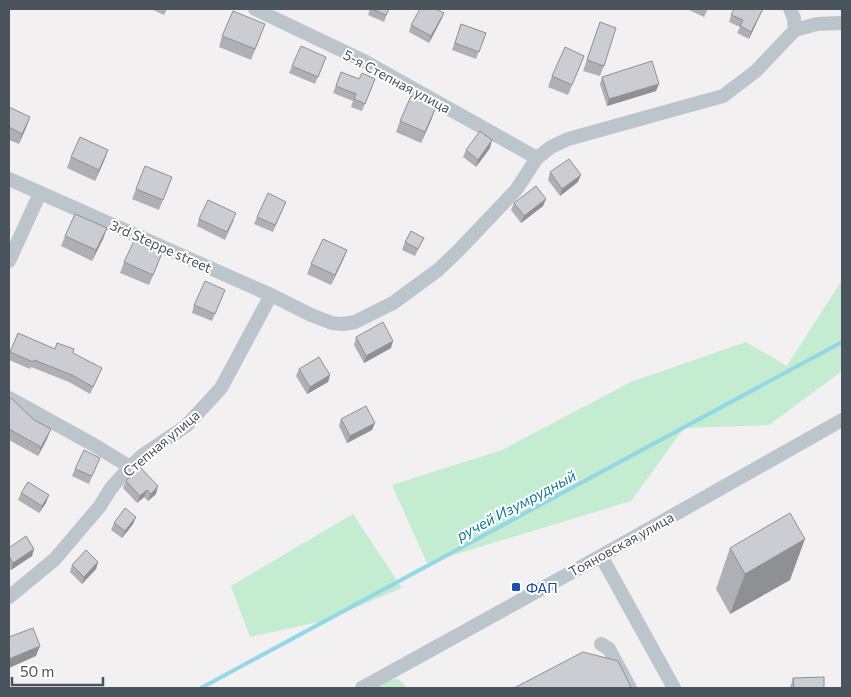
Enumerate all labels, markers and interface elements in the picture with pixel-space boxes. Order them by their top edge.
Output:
street label: 5-я Степная улица [341,46,453,116]
street label: 3rd Steppe street [107,216,215,276]
street label: Степная улица [119,406,203,480]
water label: ручей Изумрудный [452,466,579,545]
street label: Тояновская улица [566,508,676,580]
place label: ФАП [526,579,558,596]
marker: ФАП [510,581,522,593]
scale bar [12,654,104,686]
text: 50 m [20,662,54,680]

